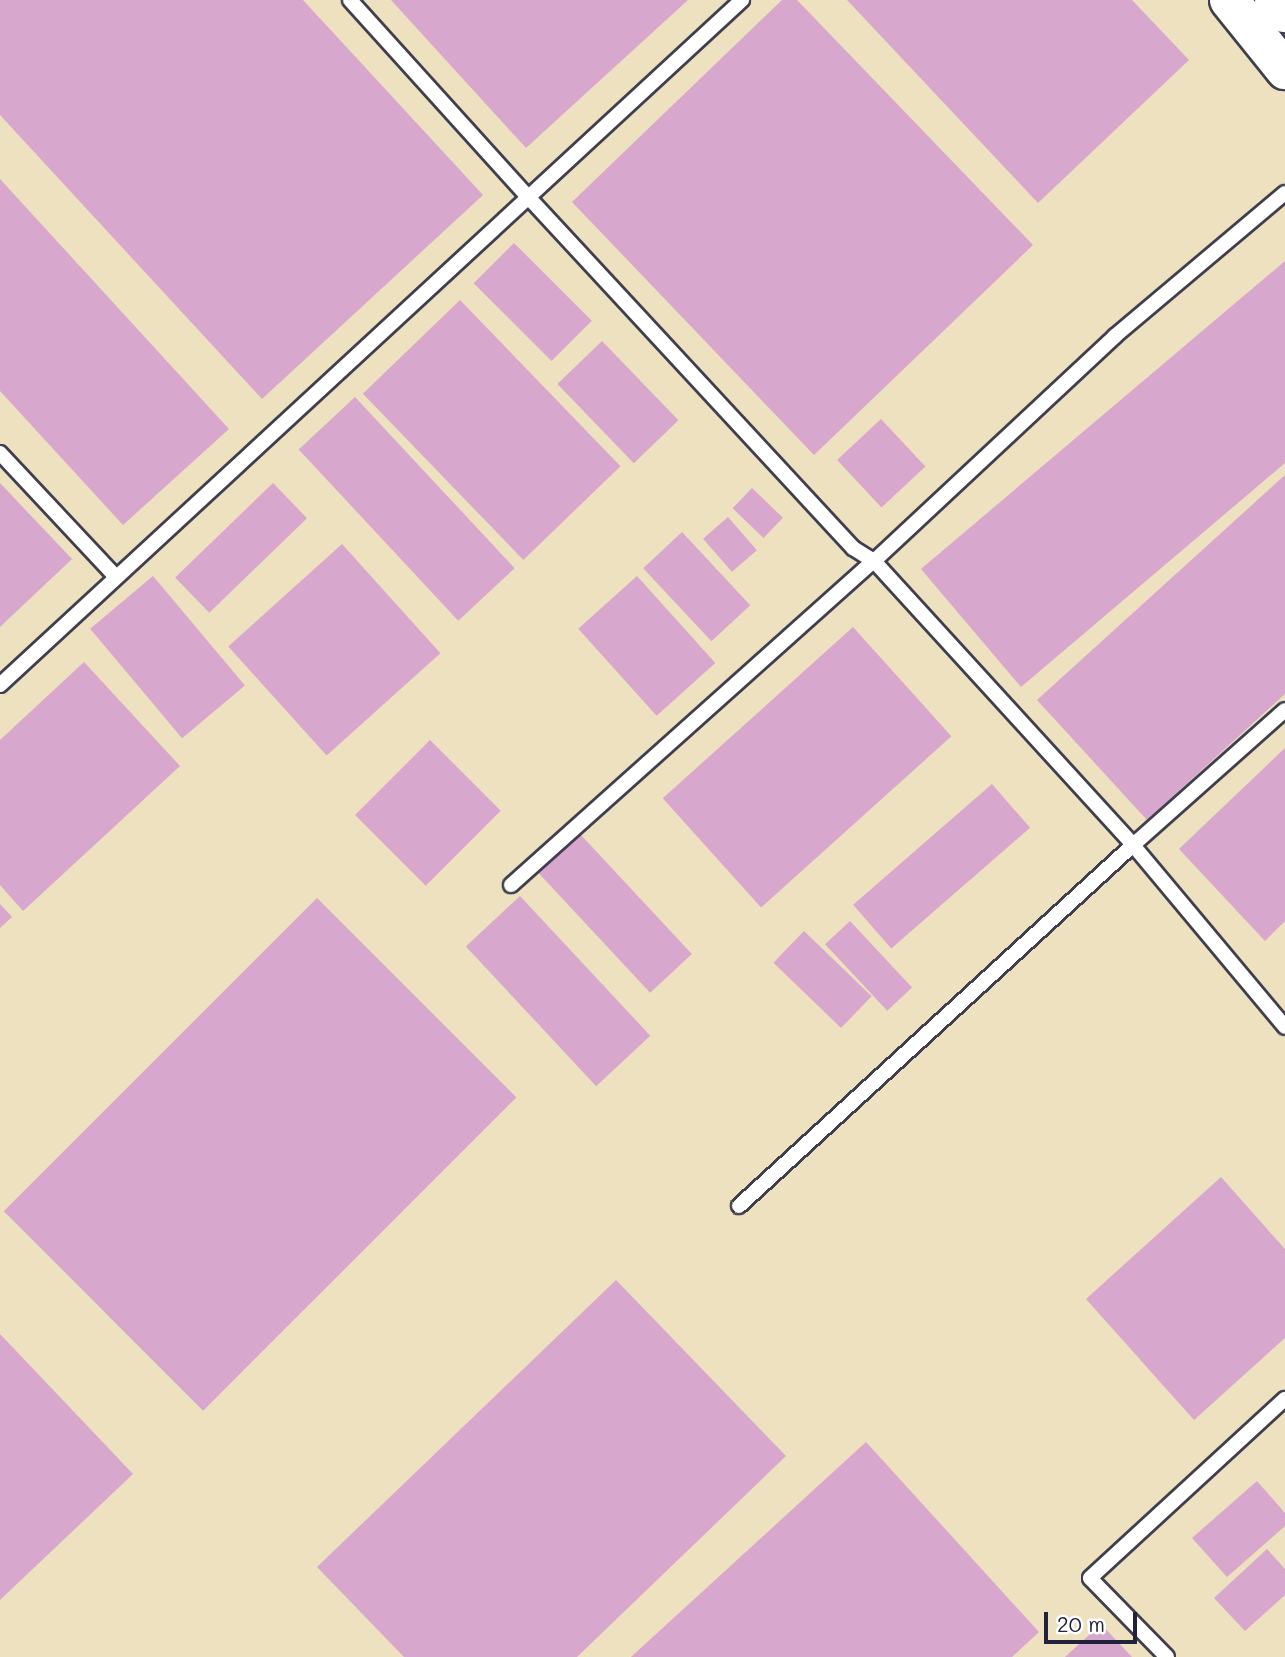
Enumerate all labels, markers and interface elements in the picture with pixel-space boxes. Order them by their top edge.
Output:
scale bar [1047,1598,1140,1642]
text: 20 m [1057,1610,1105,1637]

